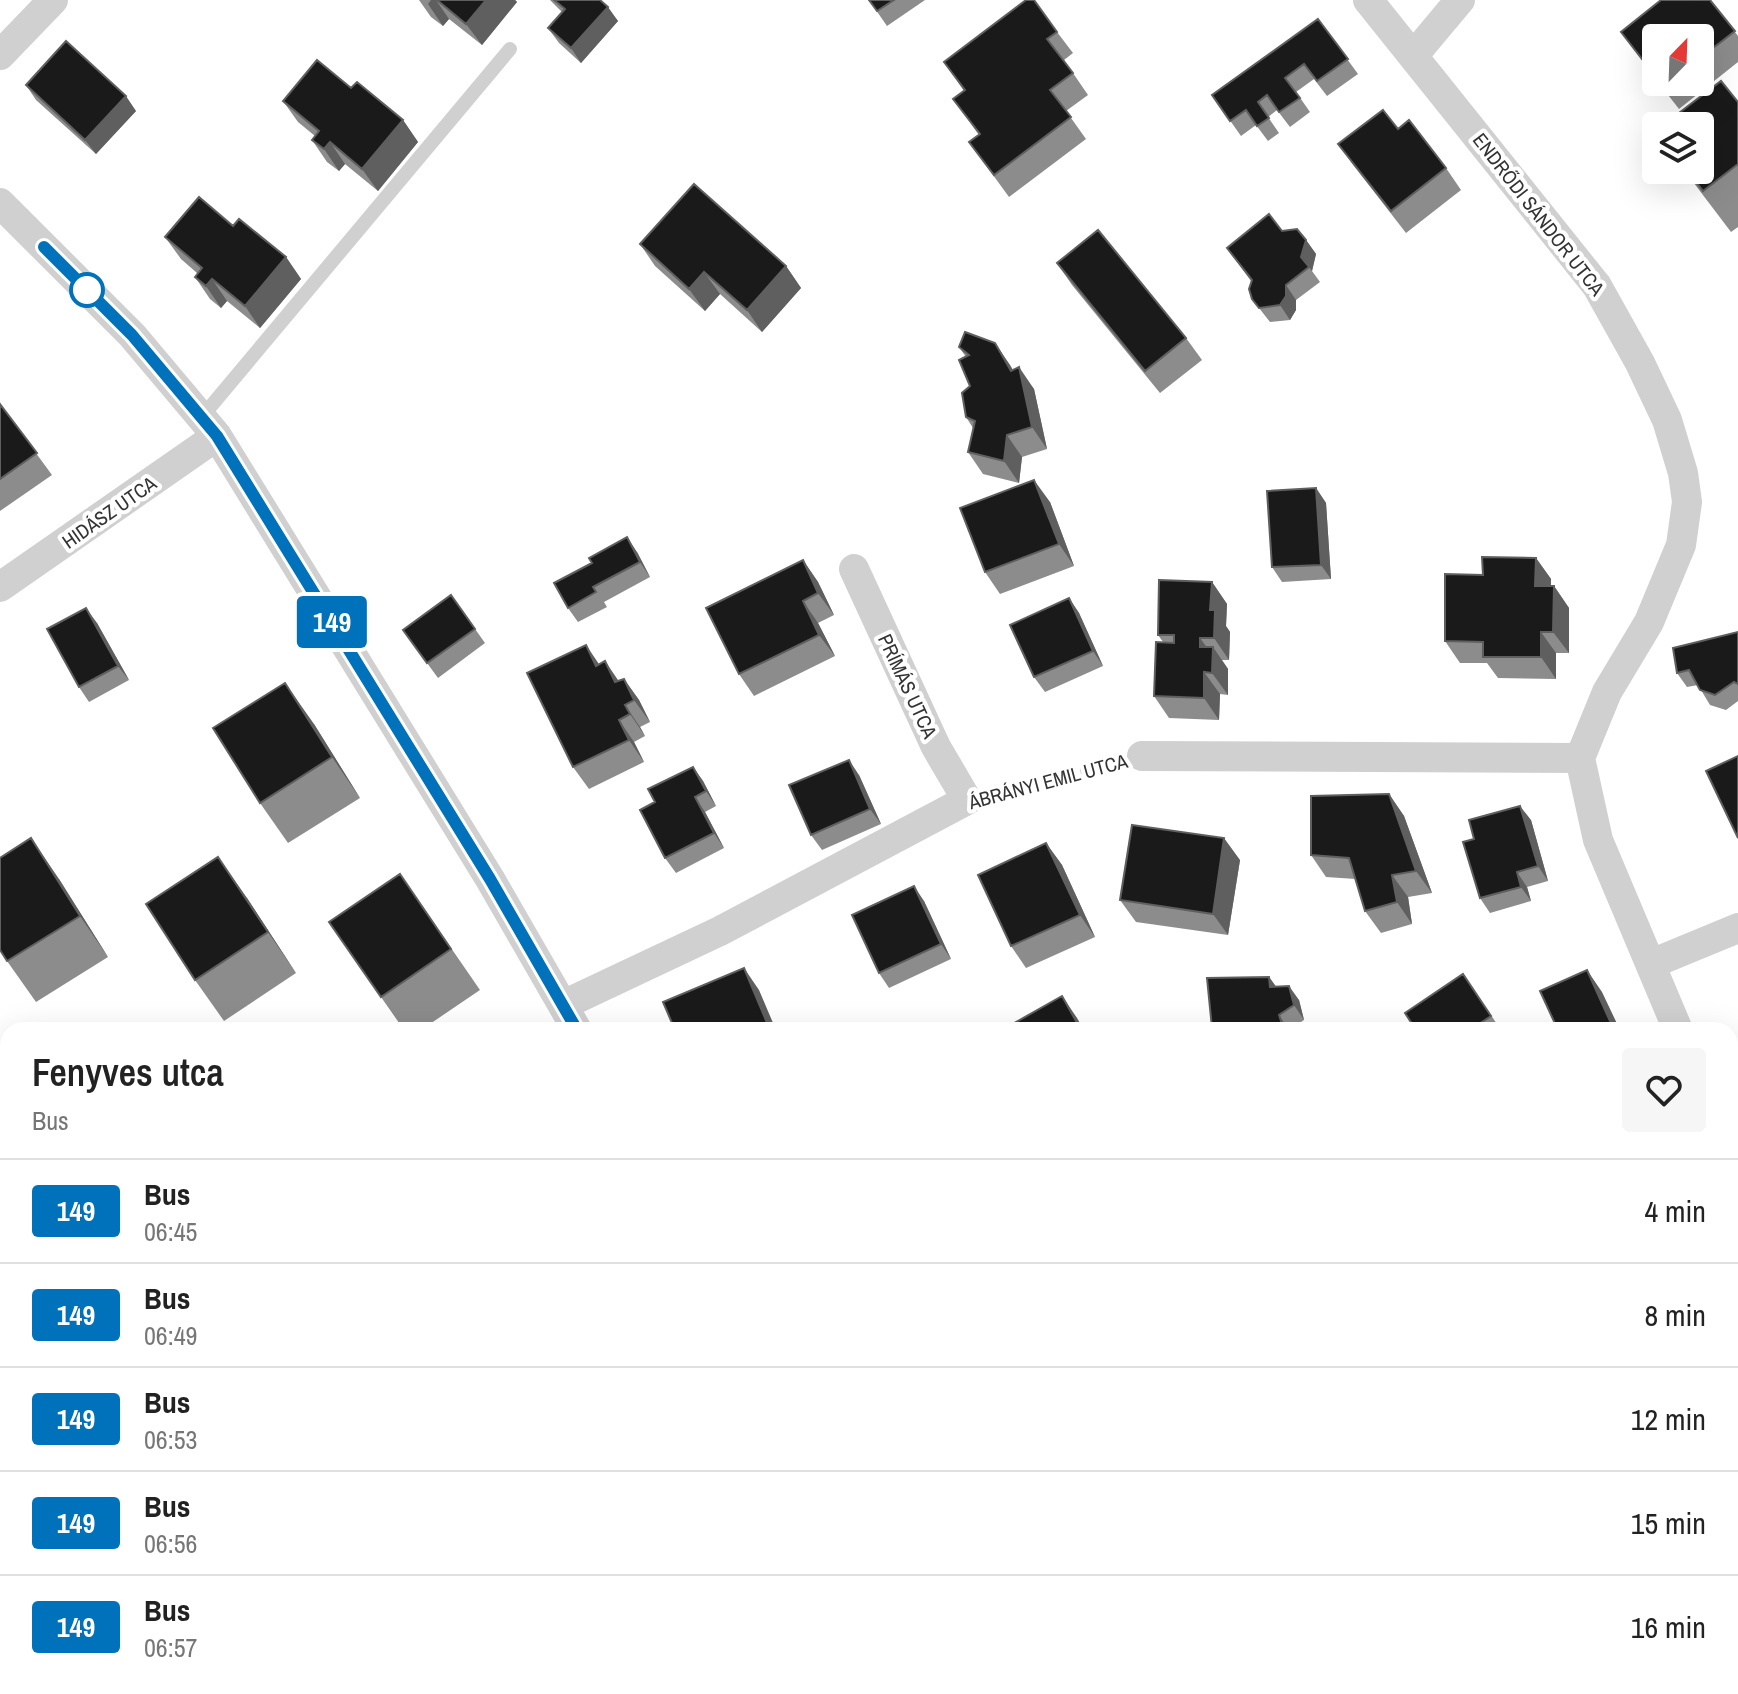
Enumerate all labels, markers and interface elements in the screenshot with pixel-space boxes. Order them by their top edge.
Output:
north arrow [1642,24,1714,96]
map controls [1642,24,1714,184]
button: layers [1642,112,1714,184]
street label: ENDRŐDI SÁNDOR UTCA [1467,127,1611,301]
unlabelled marker [70,273,104,307]
street label: HIDÁSZ UTCA [56,470,162,554]
line badge: 149 [286,596,378,648]
text: 149 [313,603,351,641]
street label: PRÍMÁS UTCA [872,629,944,743]
street label: ÁBRÁNYI EMIL UTCA [965,747,1130,815]
text: Fenyves utca [32,1047,224,1098]
button: heart [1622,1048,1706,1132]
text: Bus [32,1103,69,1138]
text: Bus [144,1174,190,1214]
text: 4 min [1644,1191,1706,1231]
text: 149 [57,1192,95,1230]
text: 06:45 [144,1214,197,1249]
text: Bus [144,1278,190,1318]
text: 8 min [1644,1295,1706,1335]
text: 149 [57,1296,95,1334]
text: 06:49 [144,1318,197,1353]
text: Bus [144,1382,190,1422]
text: 12 min [1631,1399,1706,1439]
text: 149 [57,1400,95,1438]
text: 06:53 [144,1422,197,1457]
text: Bus [144,1486,190,1526]
text: 15 min [1631,1503,1706,1543]
text: 149 [57,1504,95,1542]
text: 06:56 [144,1526,197,1561]
text: Bus [144,1590,190,1630]
text: 16 min [1631,1607,1706,1647]
text: 149 [57,1608,95,1646]
text: 06:57 [144,1630,197,1665]

